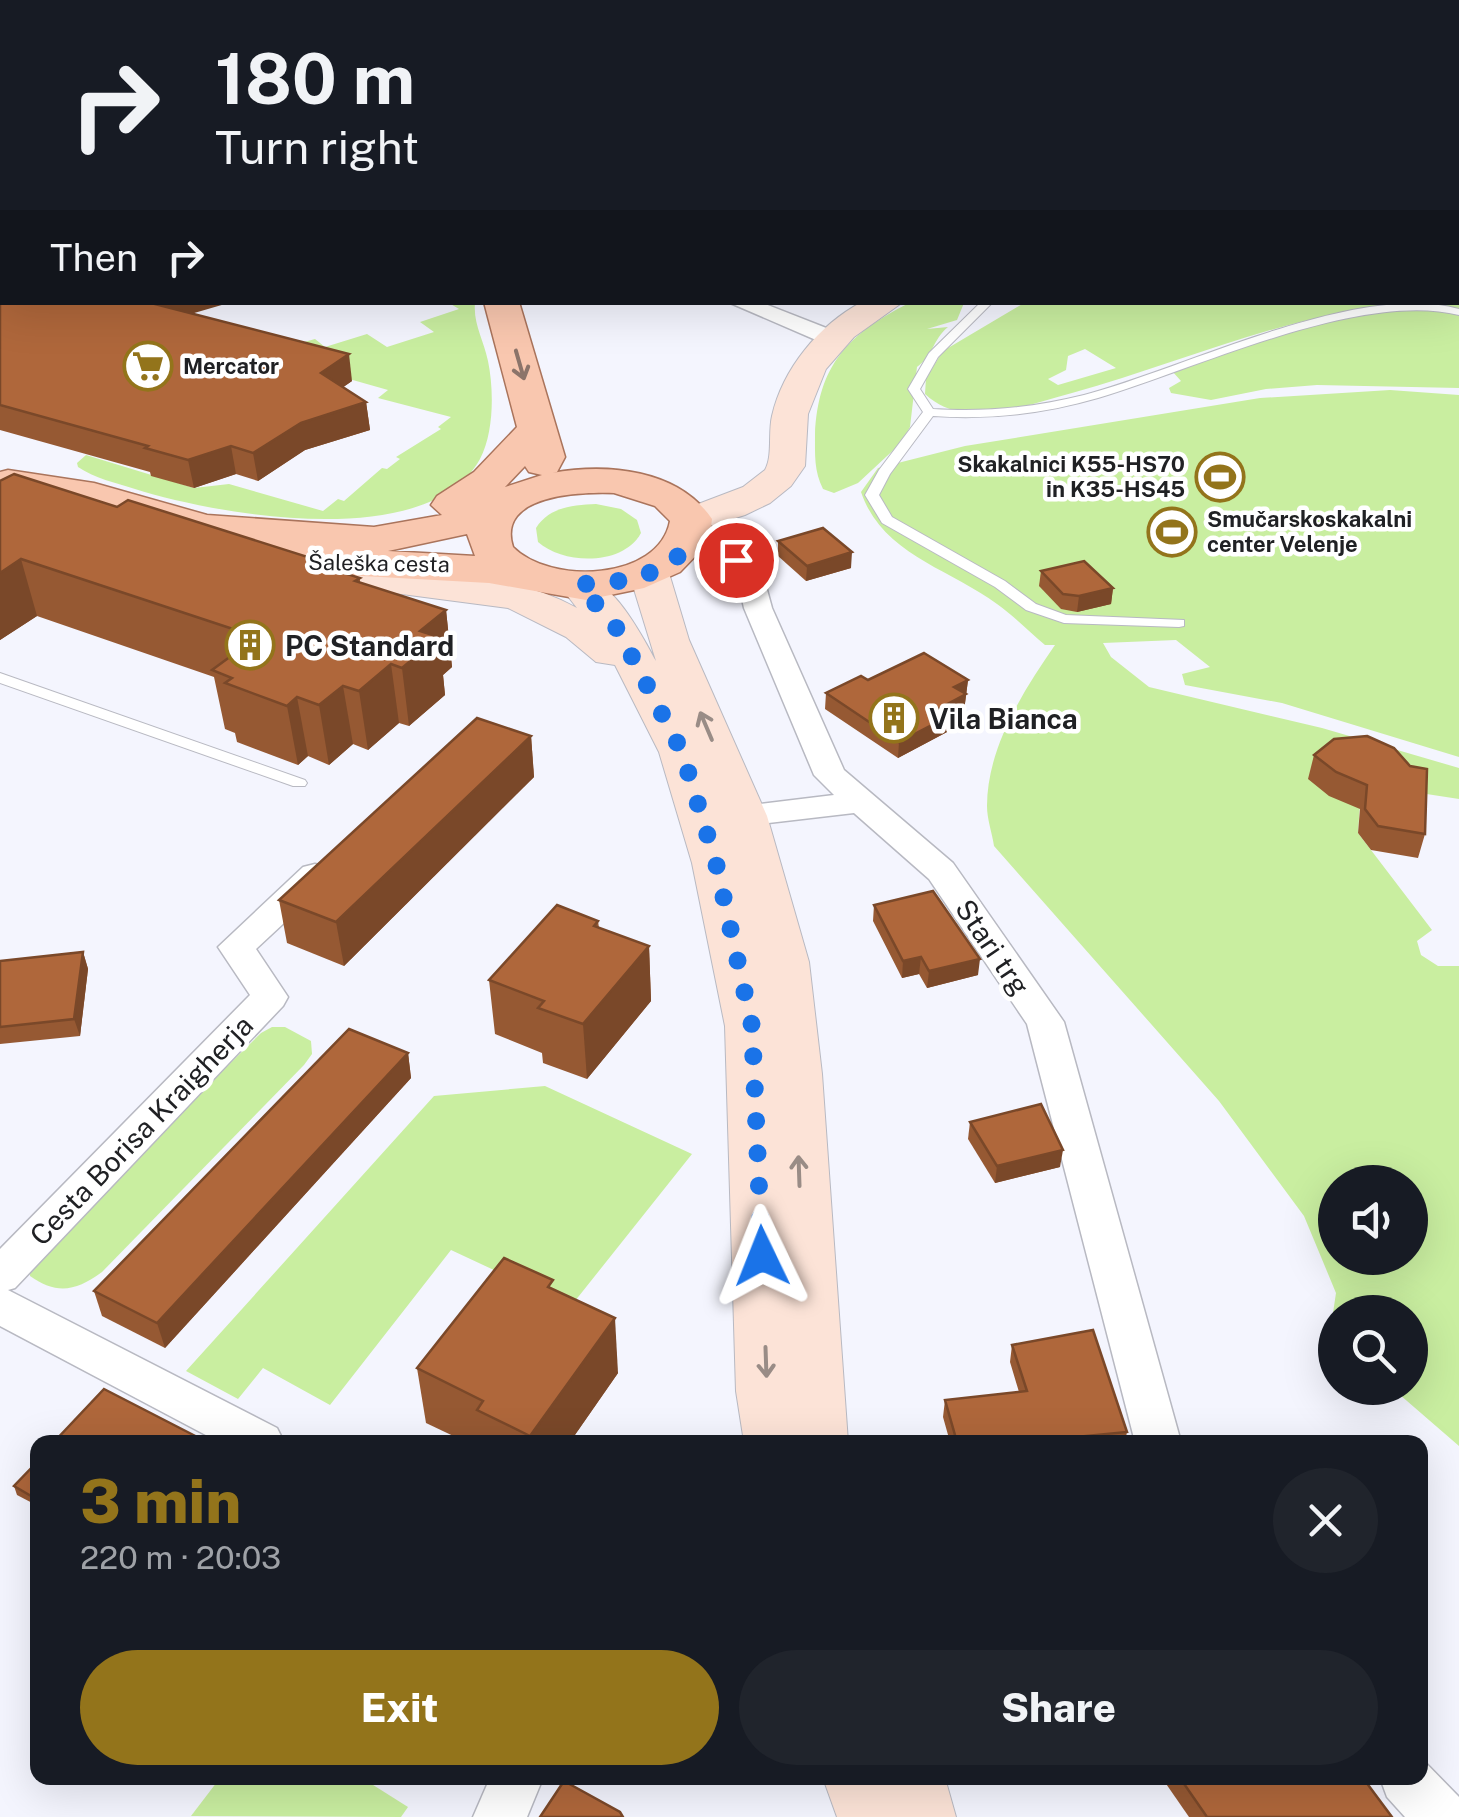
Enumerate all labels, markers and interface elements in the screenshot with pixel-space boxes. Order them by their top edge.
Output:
text: 180 m [215,37,415,120]
icon: right [50,40,180,170]
text: Turn right [215,121,419,174]
icon: right [158,230,213,285]
text: Then [50,235,138,280]
supermarket icon: Mercator [122,340,174,392]
one-way arrow [512,349,530,380]
place label: Mercator [183,353,279,379]
place label: Skakalnici K55-HS70 in K35-HS45 [957,451,1185,502]
sports icon: Skakalnici K55-HS70 in K35-HS45 [1194,451,1246,503]
sports icon: Smučarskoskakalni center Velenje [1146,506,1198,558]
place label: Smučarskoskakalni center Velenje [1207,506,1412,557]
pin [694,518,779,603]
icon: arrive [709,533,764,588]
street label: Šaleška cesta [308,549,450,577]
building icon: PC Standard [224,619,276,671]
place label: PC Standard [285,629,454,662]
building icon: Vila Bianca [868,692,920,744]
place label: Vila Bianca [929,702,1078,735]
one-way arrow [696,711,714,742]
street label: Stari trg [949,893,1037,1001]
street label: Cesta Borisa Kraigherja [23,1008,259,1252]
one-way arrow [789,1155,808,1187]
map controls [1318,1165,1428,1405]
button: sound [1318,1165,1428,1275]
position arrow [710,1204,814,1308]
button: search [1318,1295,1428,1405]
one-way arrow [757,1345,776,1377]
text: 3 min [80,1466,241,1537]
button: close [1273,1468,1378,1573]
text: 220 m · 20:03 [80,1539,281,1576]
button: Exit [80,1650,719,1765]
button: Share [739,1650,1378,1765]

